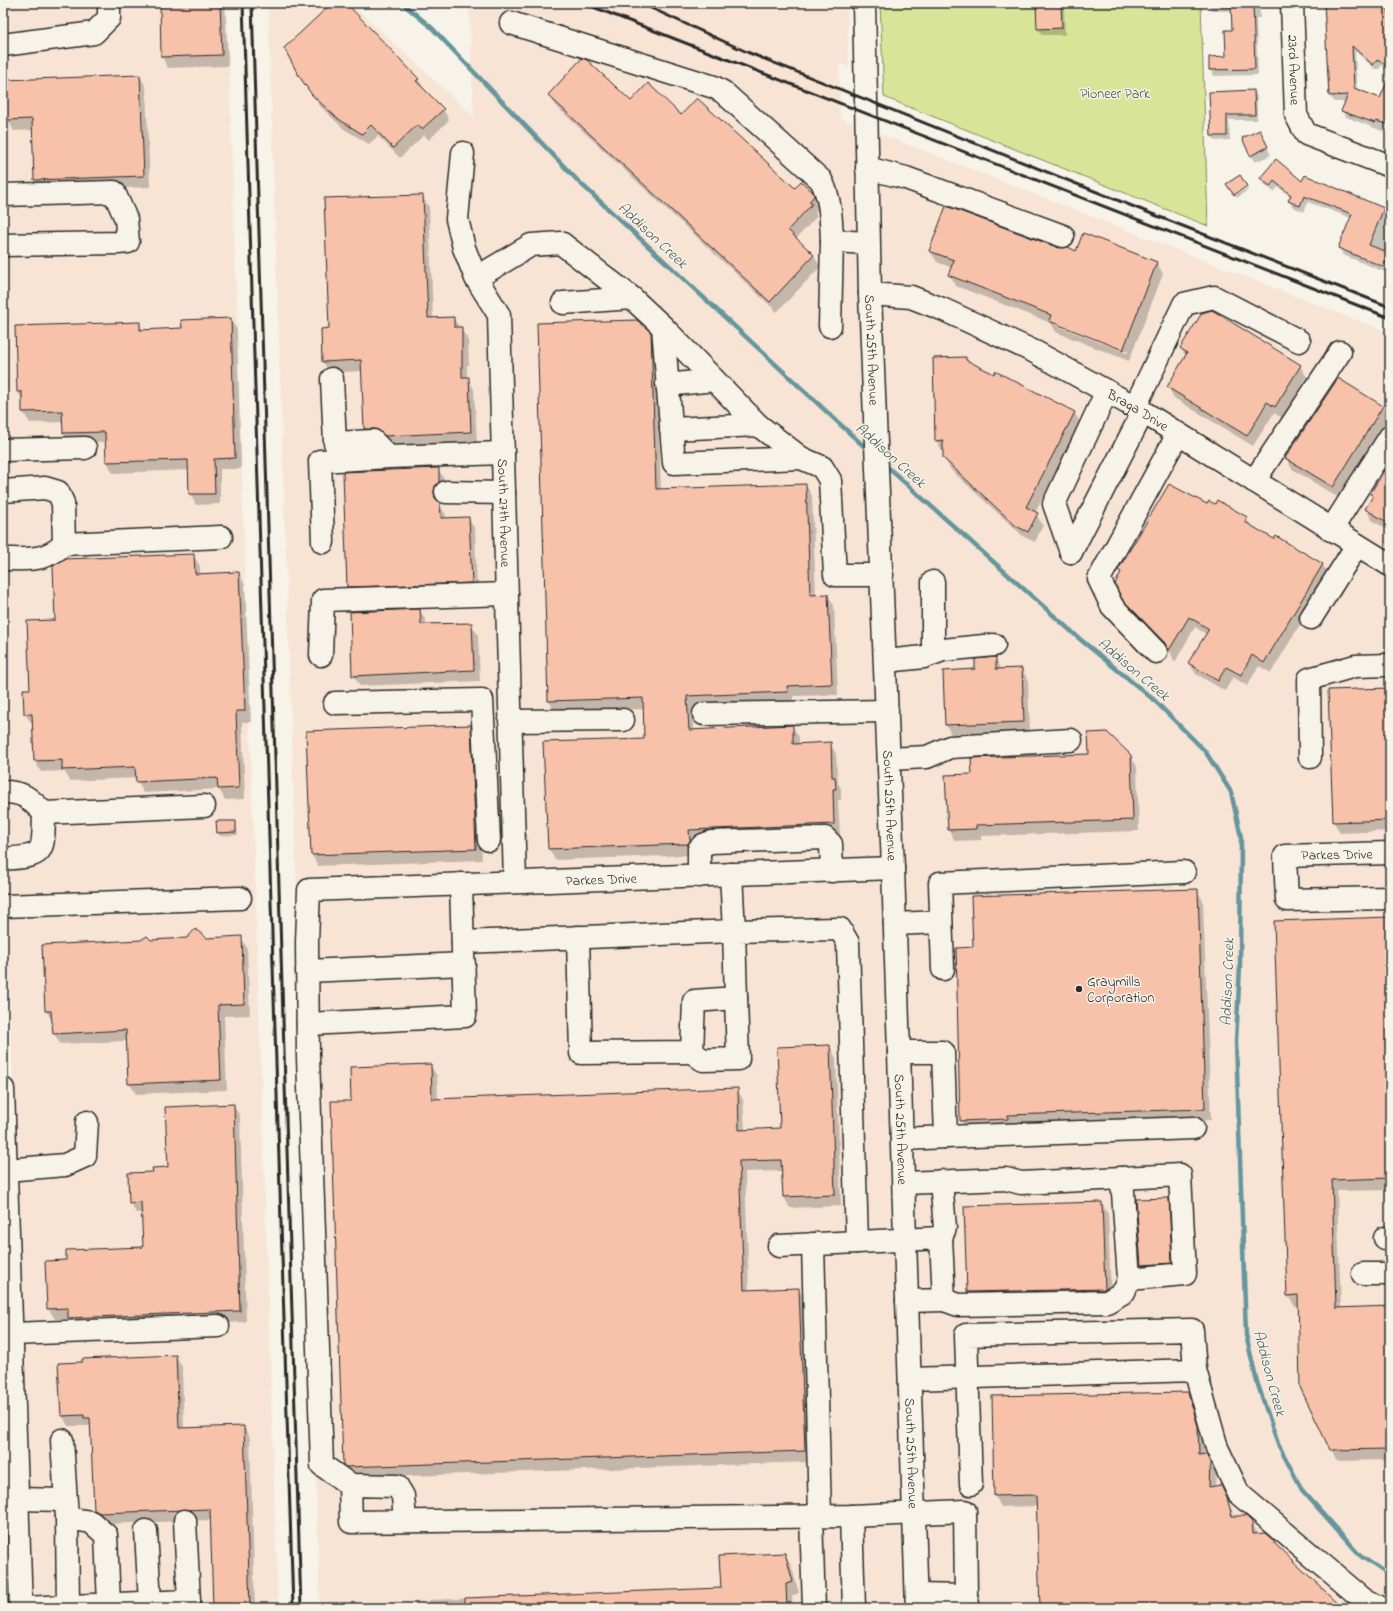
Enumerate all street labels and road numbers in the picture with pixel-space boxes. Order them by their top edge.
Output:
street label: 23rd Avenue [1281,34,1305,106]
street label: South 25th Avenue [858,294,883,406]
street label: Braga Drive [1102,384,1173,438]
street label: South 27th Avenue [491,458,515,568]
street label: South 25th Avenue [876,750,902,862]
street label: Parkes Drive [1301,844,1374,867]
street label: Parkes Drive [565,869,638,892]
street label: South 25th Avenue [888,1074,912,1186]
street label: South 25th Avenue [898,1397,923,1510]

